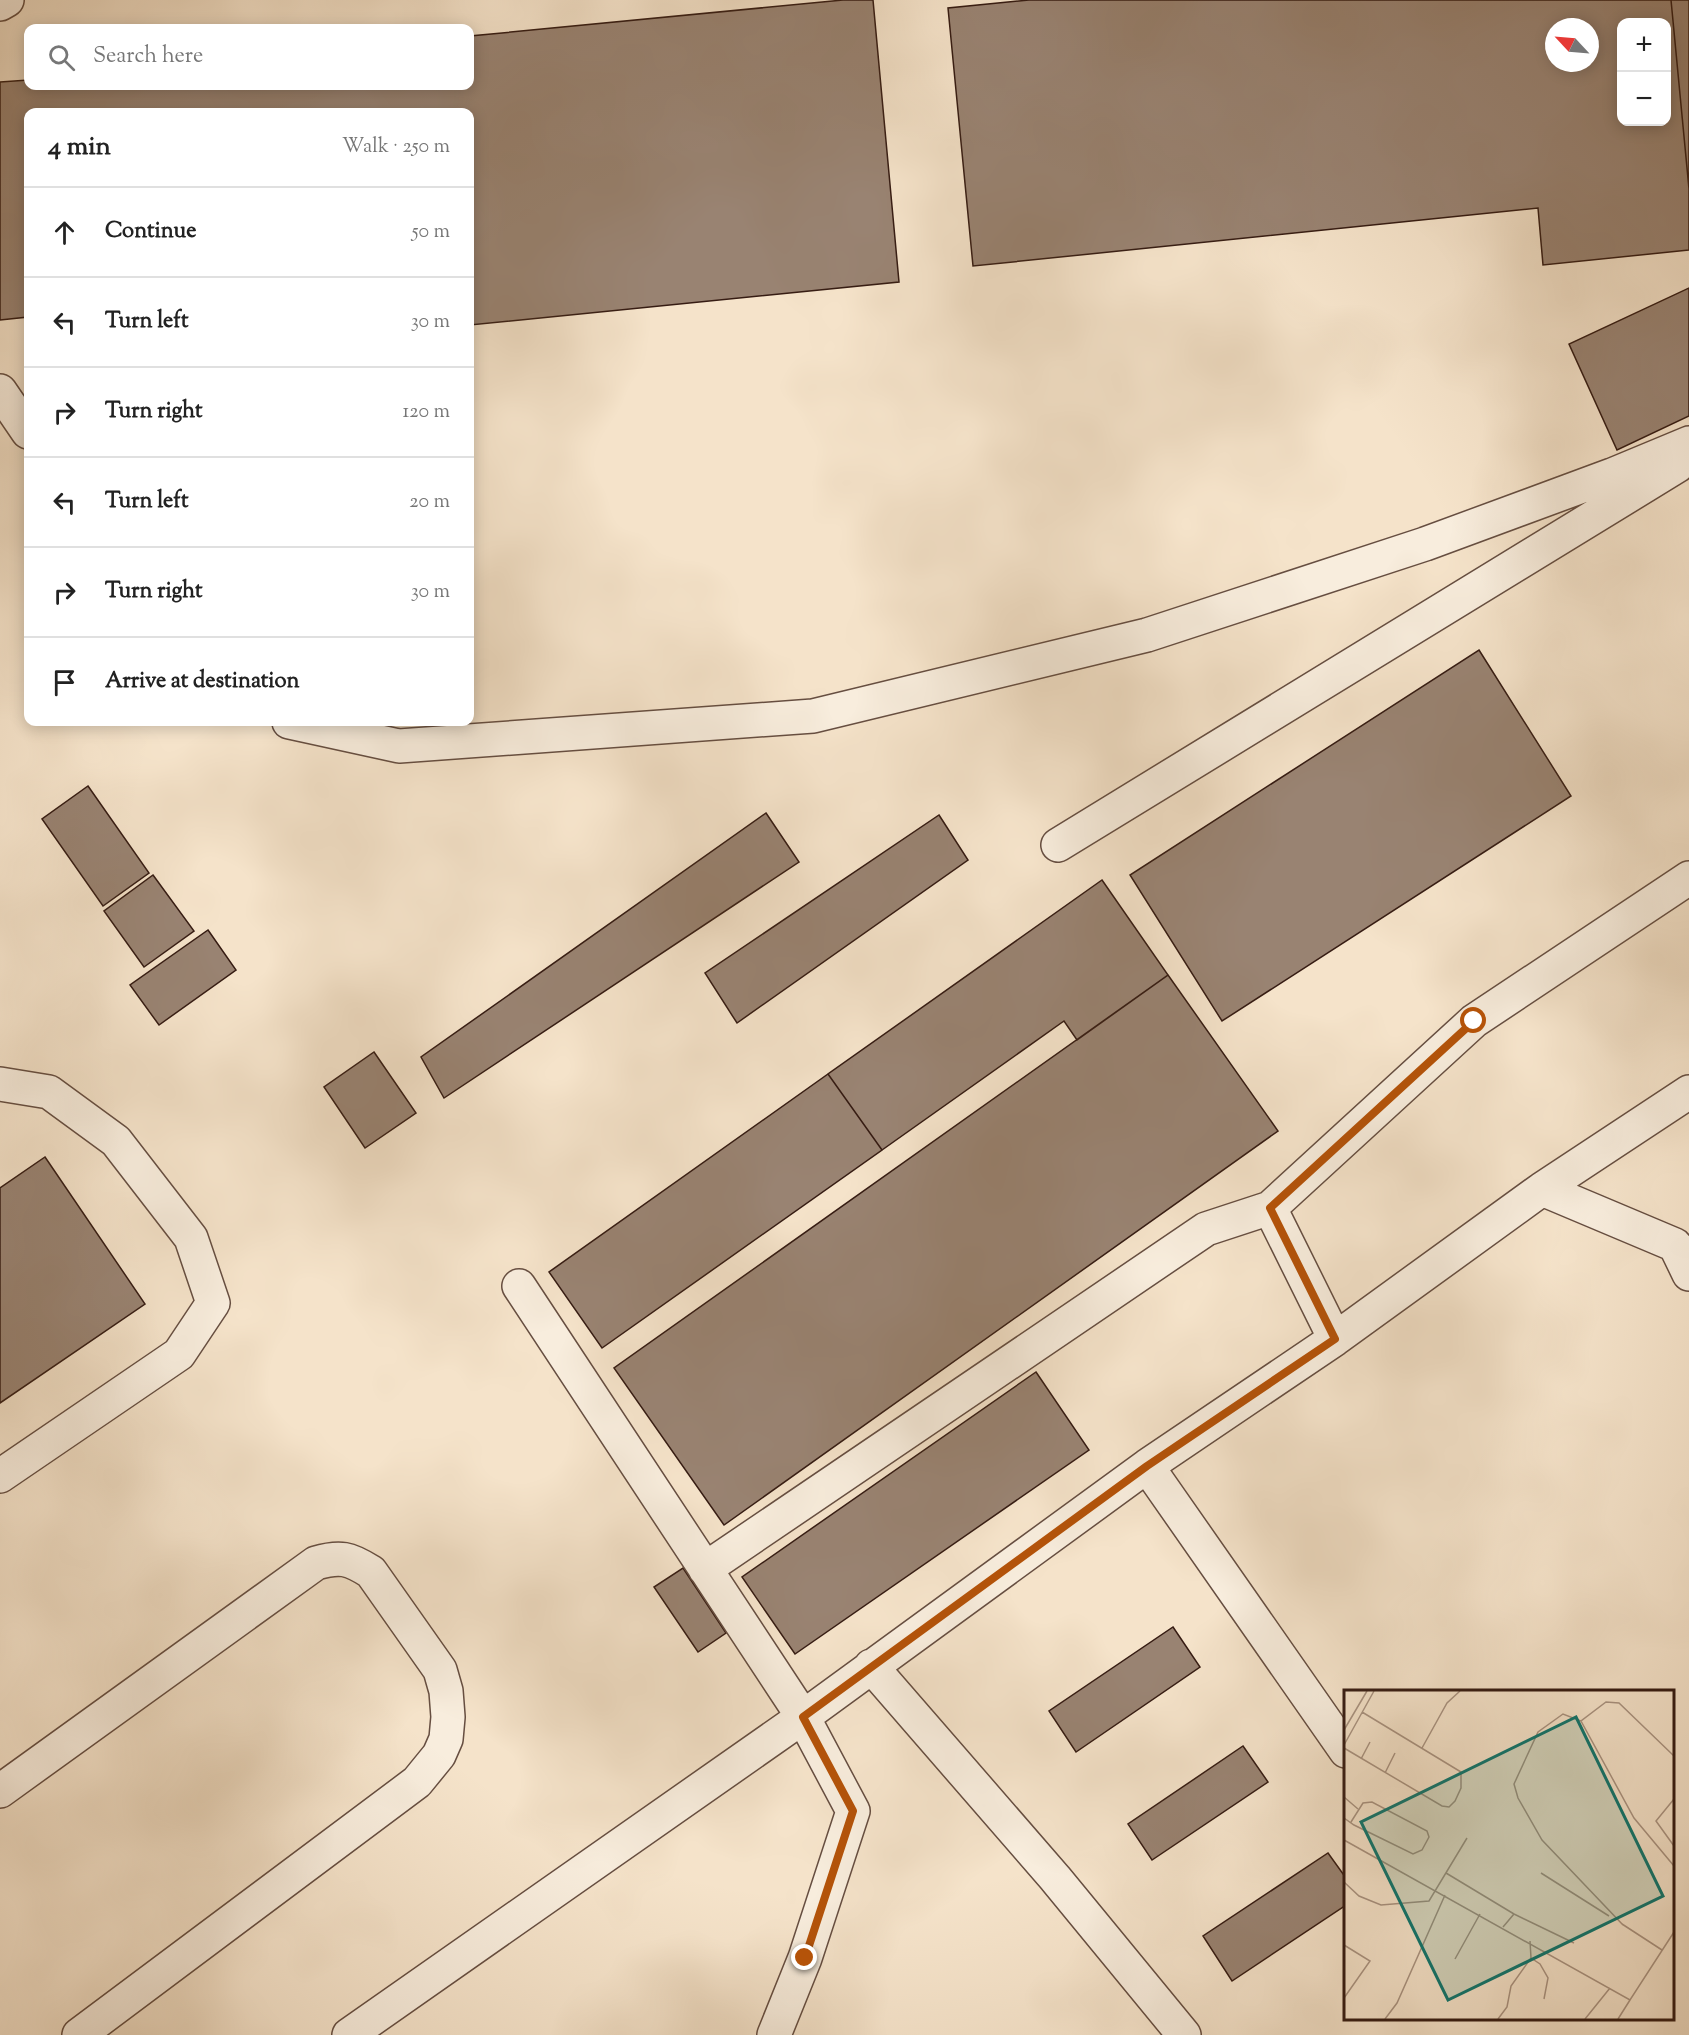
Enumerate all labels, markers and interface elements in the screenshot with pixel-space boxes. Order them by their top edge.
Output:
north arrow [1545,18,1599,72]
map controls [1617,18,1671,126]
button: + [1617,18,1671,72]
search box [24,24,474,90]
icon: search [45,41,78,74]
text: Search here [93,41,203,73]
button: − [1617,72,1671,126]
text: 4 min [48,129,111,166]
text: Walk · 250 m [342,133,450,162]
icon: ahead [48,216,81,249]
text: Continue [105,216,196,248]
text: 50 m [412,218,450,247]
icon: left [48,306,81,339]
text: Turn left [105,306,188,338]
text: 30 m [411,308,450,337]
icon: right [48,396,81,429]
text: Turn right [105,396,202,428]
text: 120 m [402,398,450,427]
icon: left [48,486,81,519]
text: Turn left [105,486,188,518]
text: 20 m [409,488,450,517]
icon: right [48,576,81,609]
text: Turn right [105,576,202,608]
text: 30 m [411,578,450,607]
icon: arrive [48,666,81,699]
text: Arrive at destination [105,666,300,698]
route start [1460,1007,1486,1033]
inset map [1344,1690,1674,2020]
route end [791,1944,817,1970]

